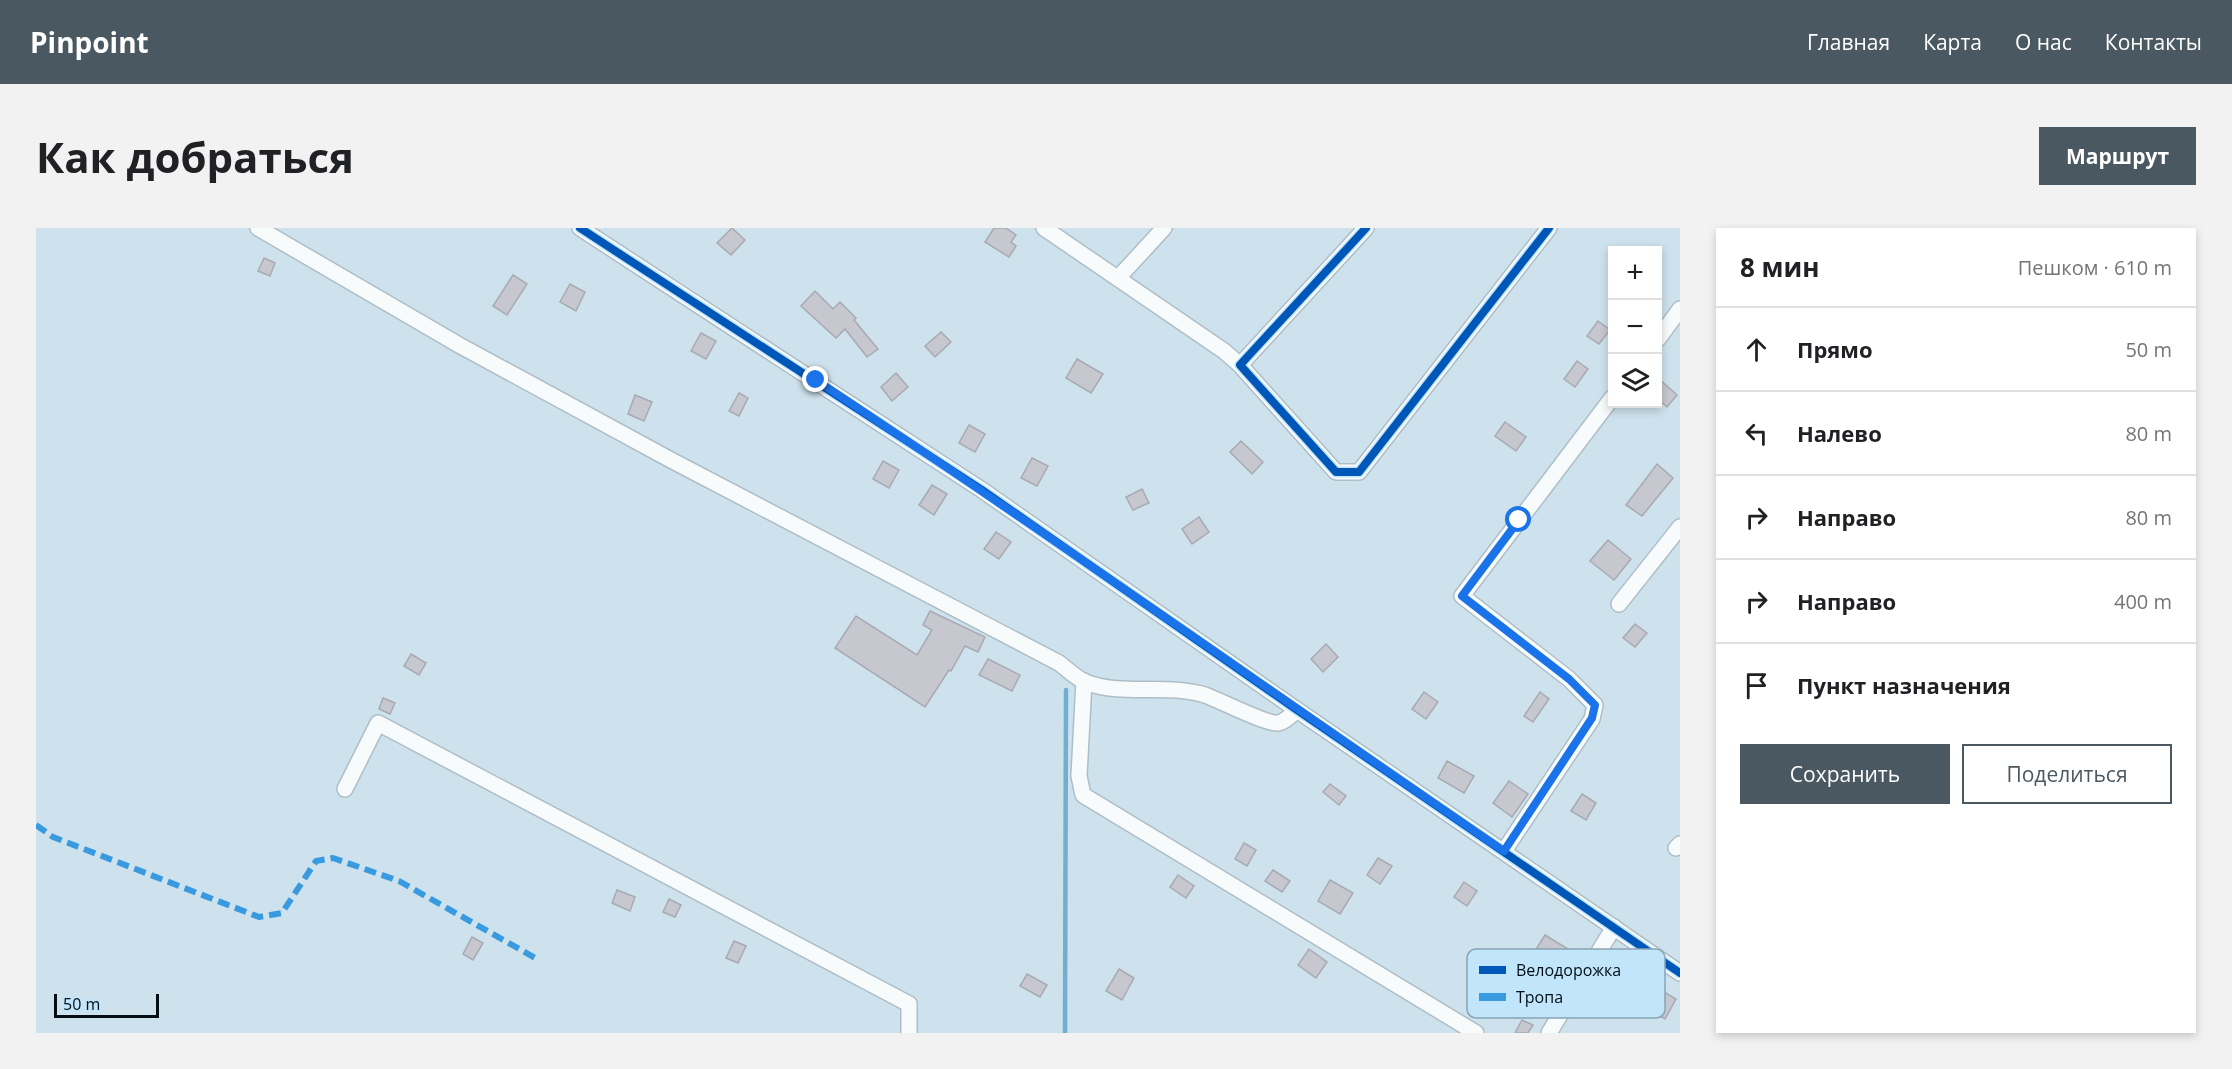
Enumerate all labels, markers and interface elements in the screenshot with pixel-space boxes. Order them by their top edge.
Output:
text: Pinpoint [30,23,149,61]
text: Главная [1807,28,1890,56]
text: Карта [1923,28,1982,56]
text: О нас [2015,28,2072,56]
text: Контакты [2105,28,2202,56]
button: Маршрут [2039,127,2196,185]
text: Как добраться [36,128,354,185]
map controls [1608,246,1662,408]
button: + [1608,246,1662,300]
text: 8 мин [1740,249,1820,285]
text: Пешком · 610 m [2018,254,2172,281]
button: − [1608,300,1662,354]
icon: ahead [1740,333,1773,366]
text: Прямо [1797,334,1873,364]
text: 50 m [2125,336,2172,363]
button: layers [1608,354,1662,408]
route end [802,366,828,392]
icon: left [1740,417,1773,450]
text: Налево [1797,418,1882,448]
text: 80 m [2125,420,2172,447]
icon: right [1740,501,1773,534]
text: Направо [1797,502,1896,532]
text: 80 m [2125,504,2172,531]
route start [1505,506,1531,532]
icon: right [1740,585,1773,618]
text: Направо [1797,586,1896,616]
text: 400 m [2114,588,2172,615]
icon: arrive [1740,669,1773,702]
text: Пункт назначения [1797,670,2011,700]
button: Сохранить [1740,744,1950,804]
button: Поделиться [1962,744,2172,804]
legend [1467,949,1665,1018]
text: Велодорожка [1516,959,1621,981]
text: Тропа [1516,986,1563,1008]
scale bar [54,991,159,1018]
text: 50 m [63,993,100,1015]

